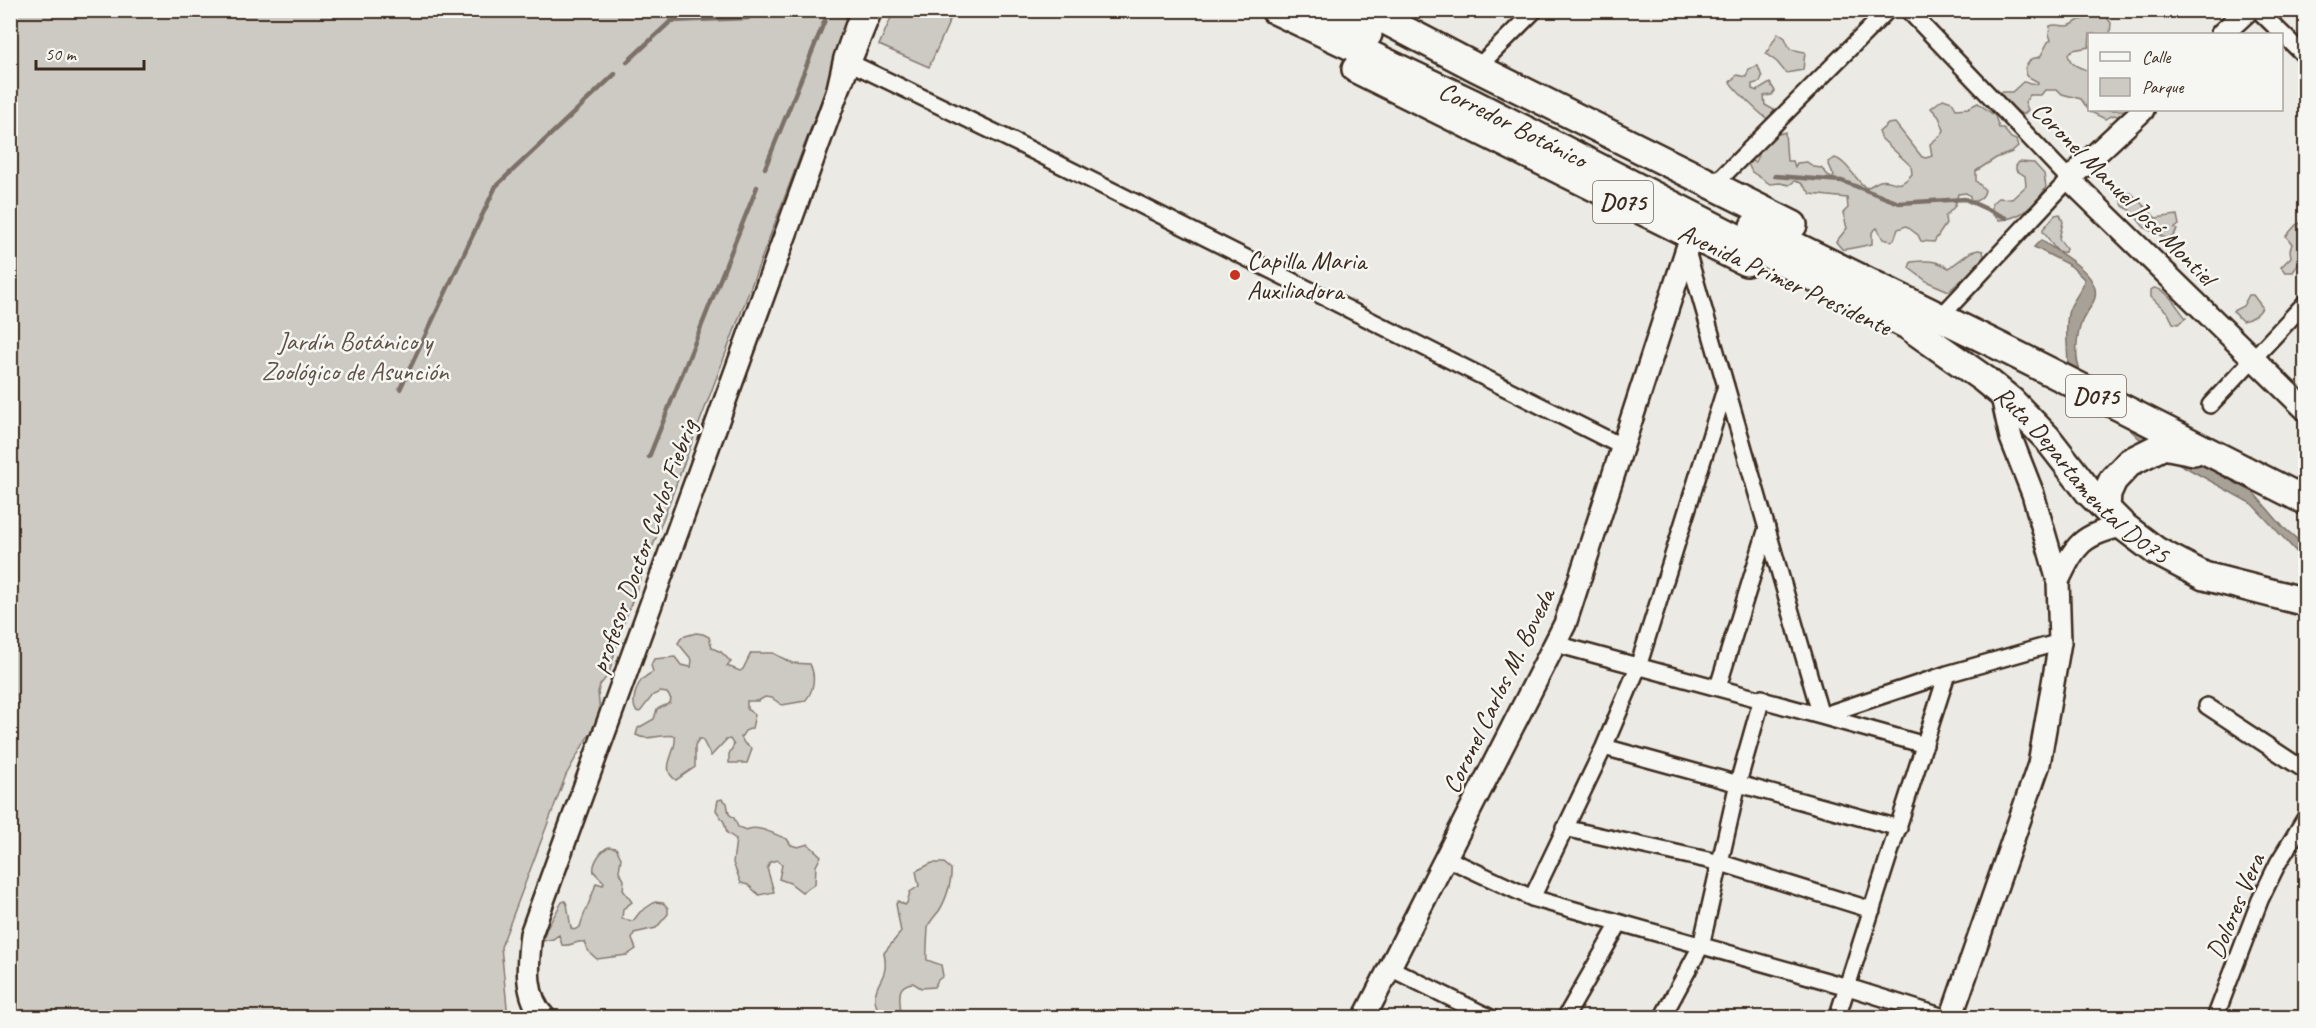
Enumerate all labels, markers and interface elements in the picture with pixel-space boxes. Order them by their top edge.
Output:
scale bar [36,33,144,71]
legend [2088,33,2283,111]
text: 50 m [45,43,78,65]
text: Calle [2142,46,2171,68]
street label: Corredor Botánico [1433,74,1595,177]
text: Parque [2142,76,2184,98]
street label: Coronel Manuel José Montiel [2024,94,2226,296]
road number: D075 [1593,181,1653,223]
street label: Avenida Primer Presidente [1673,216,1898,344]
place label: Capilla Maria Auxiliadora [1247,244,1368,307]
marker: Capilla Maria Auxiliadora [1228,268,1242,282]
park label: Jardín Botánico y Zoológico de Asunción [261,325,450,388]
road number: D075 [2066,375,2126,417]
street label: Ruta Departamental D075 [1988,378,2176,572]
street label: profesor Doctor Carlos Fiebrig [582,414,705,677]
street label: Coronel Carlos M. Boveda [1435,581,1563,799]
street label: Dolores Vera [2199,847,2273,964]

